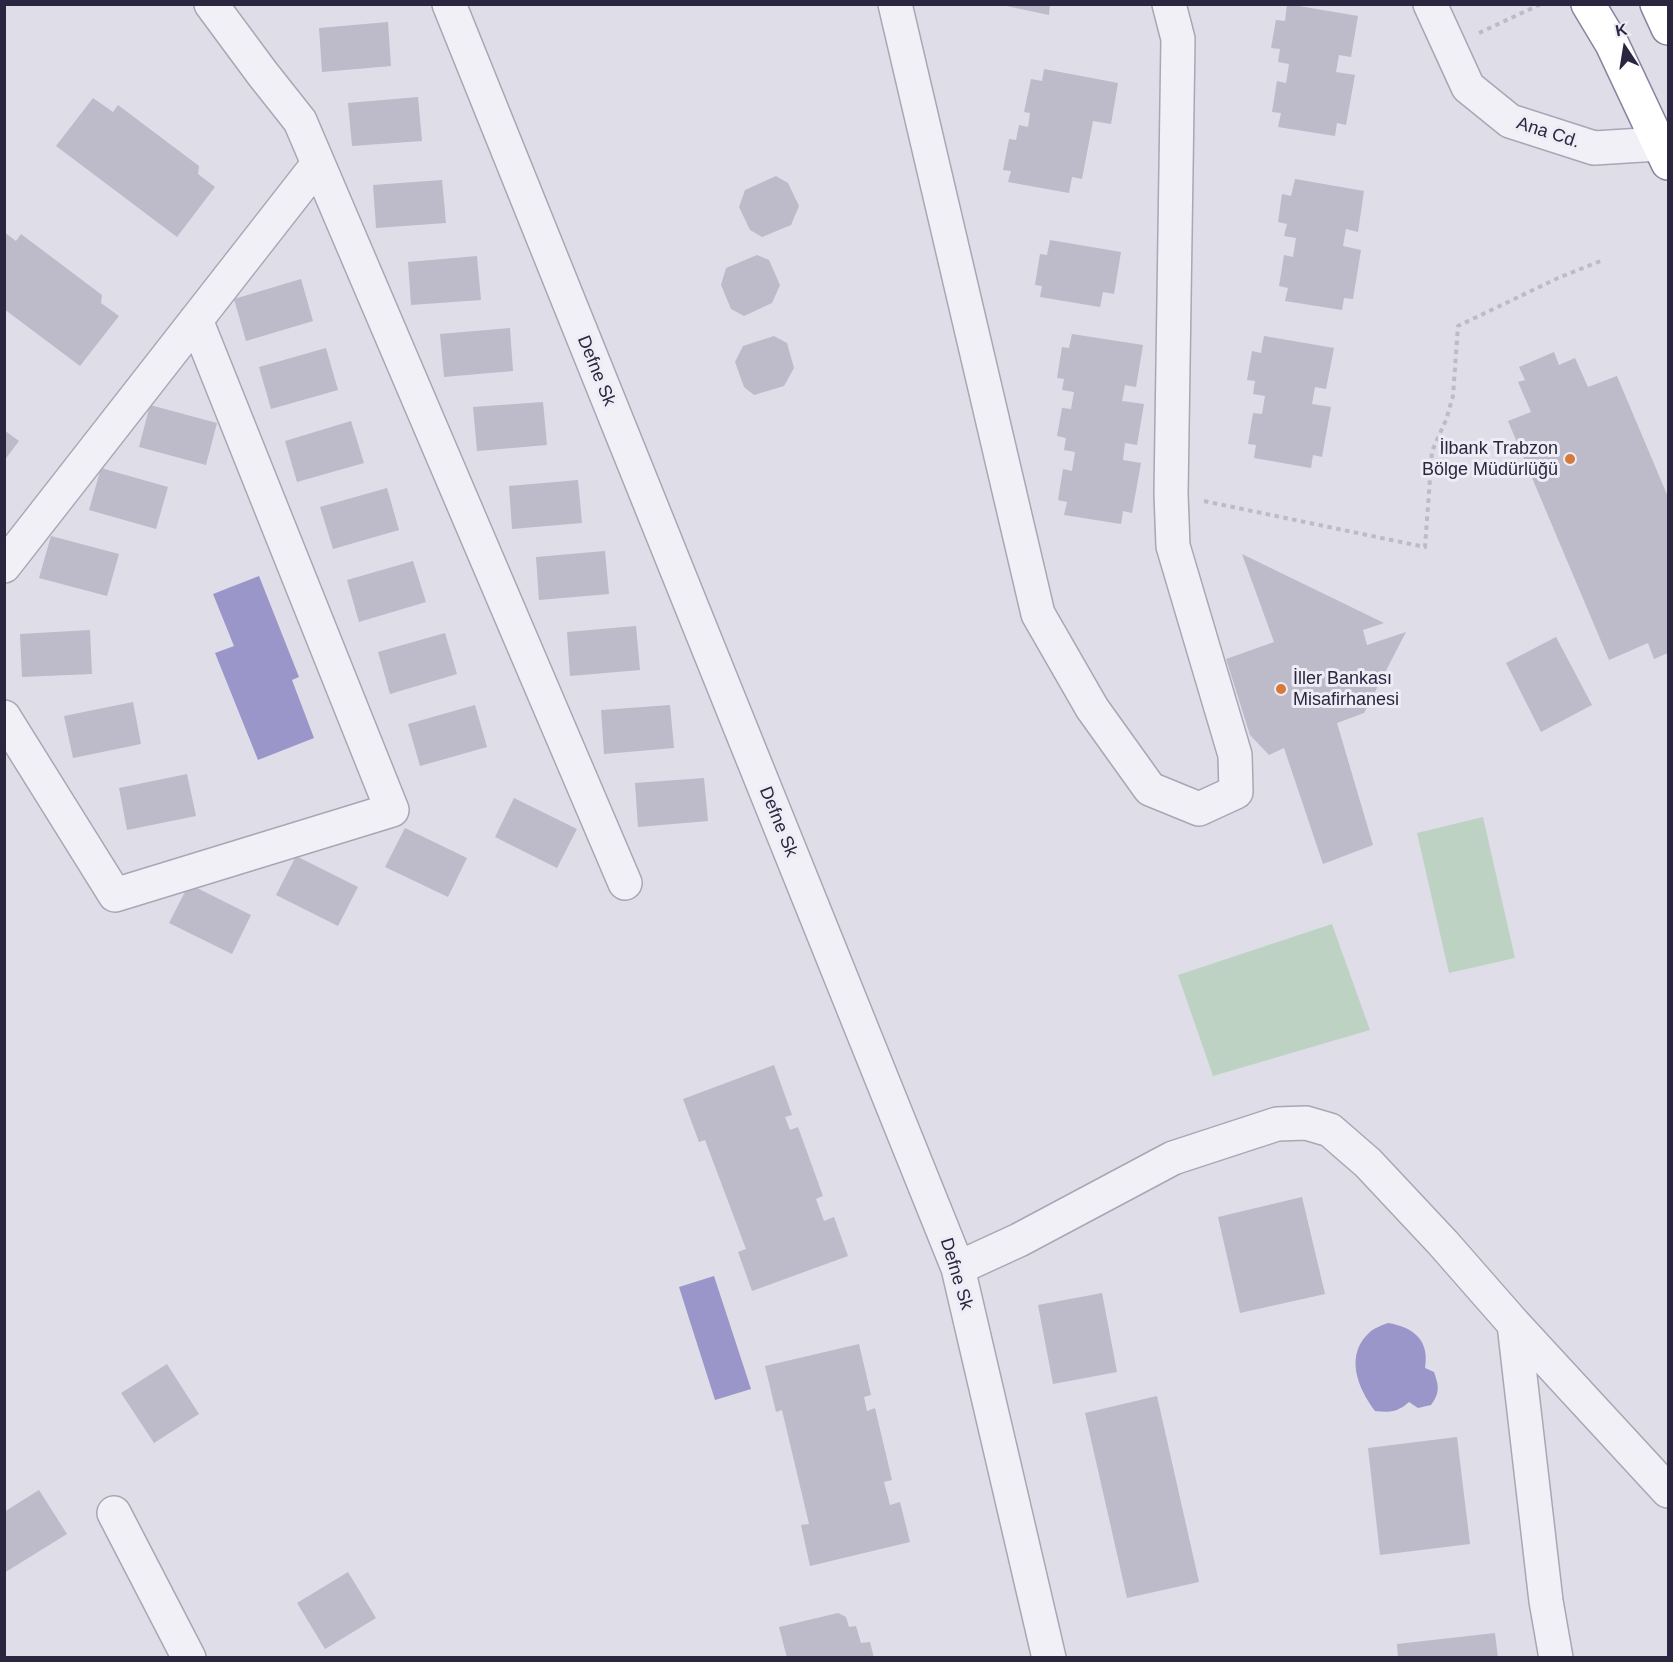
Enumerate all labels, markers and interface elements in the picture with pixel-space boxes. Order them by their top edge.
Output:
north arrow [1595,18,1655,78]
text: K [1614,20,1629,39]
street label: Ana Cd. [1514,113,1582,153]
street label: Defne Sk [572,333,620,409]
place label: İlbank Trabzon Bölge Müdürlüğü [1422,438,1558,480]
marker: İlbank Trabzon Bölge Müdürlüğü [1563,452,1577,466]
place label: İller Bankası Misafirhanesi [1293,668,1399,710]
marker: İller Bankası Misafirhanesi [1274,682,1288,696]
street label: Defne Sk [754,784,802,860]
street label: Defne Sk [935,1235,977,1313]

